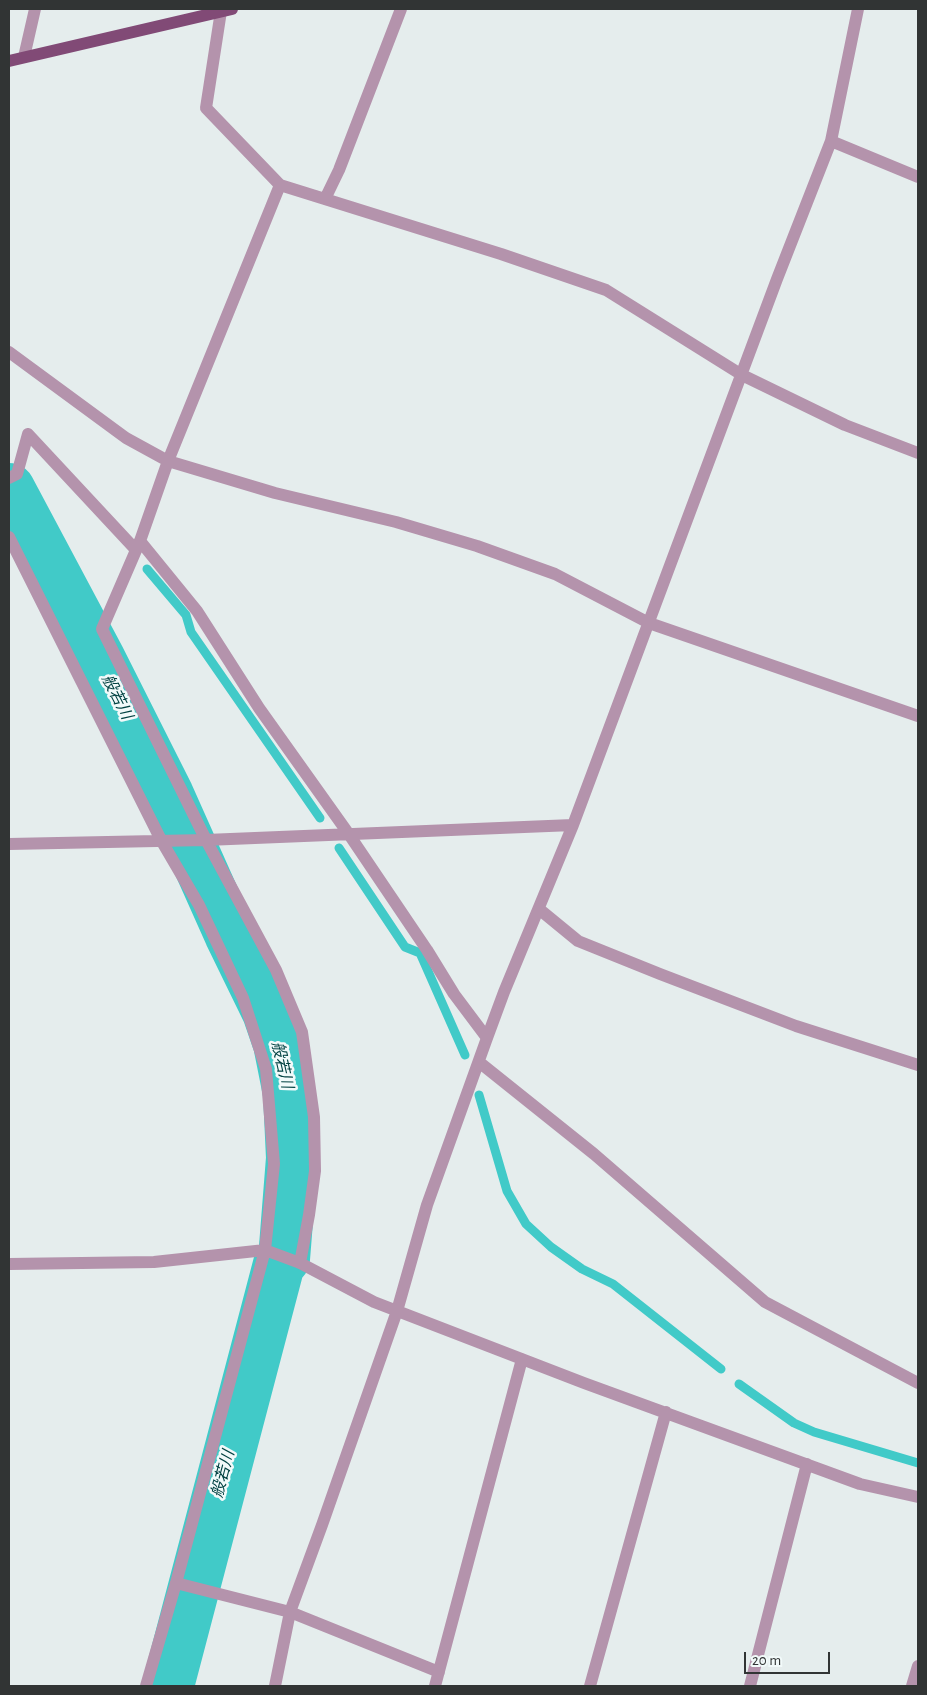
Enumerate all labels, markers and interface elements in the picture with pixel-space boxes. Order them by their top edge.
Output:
water label: 般若川 [98,671,136,723]
water label: 般若川 [267,1039,297,1091]
water label: 般若川 [208,1448,238,1500]
scale bar [747,1642,833,1674]
text: 20 m [752,1653,781,1668]

